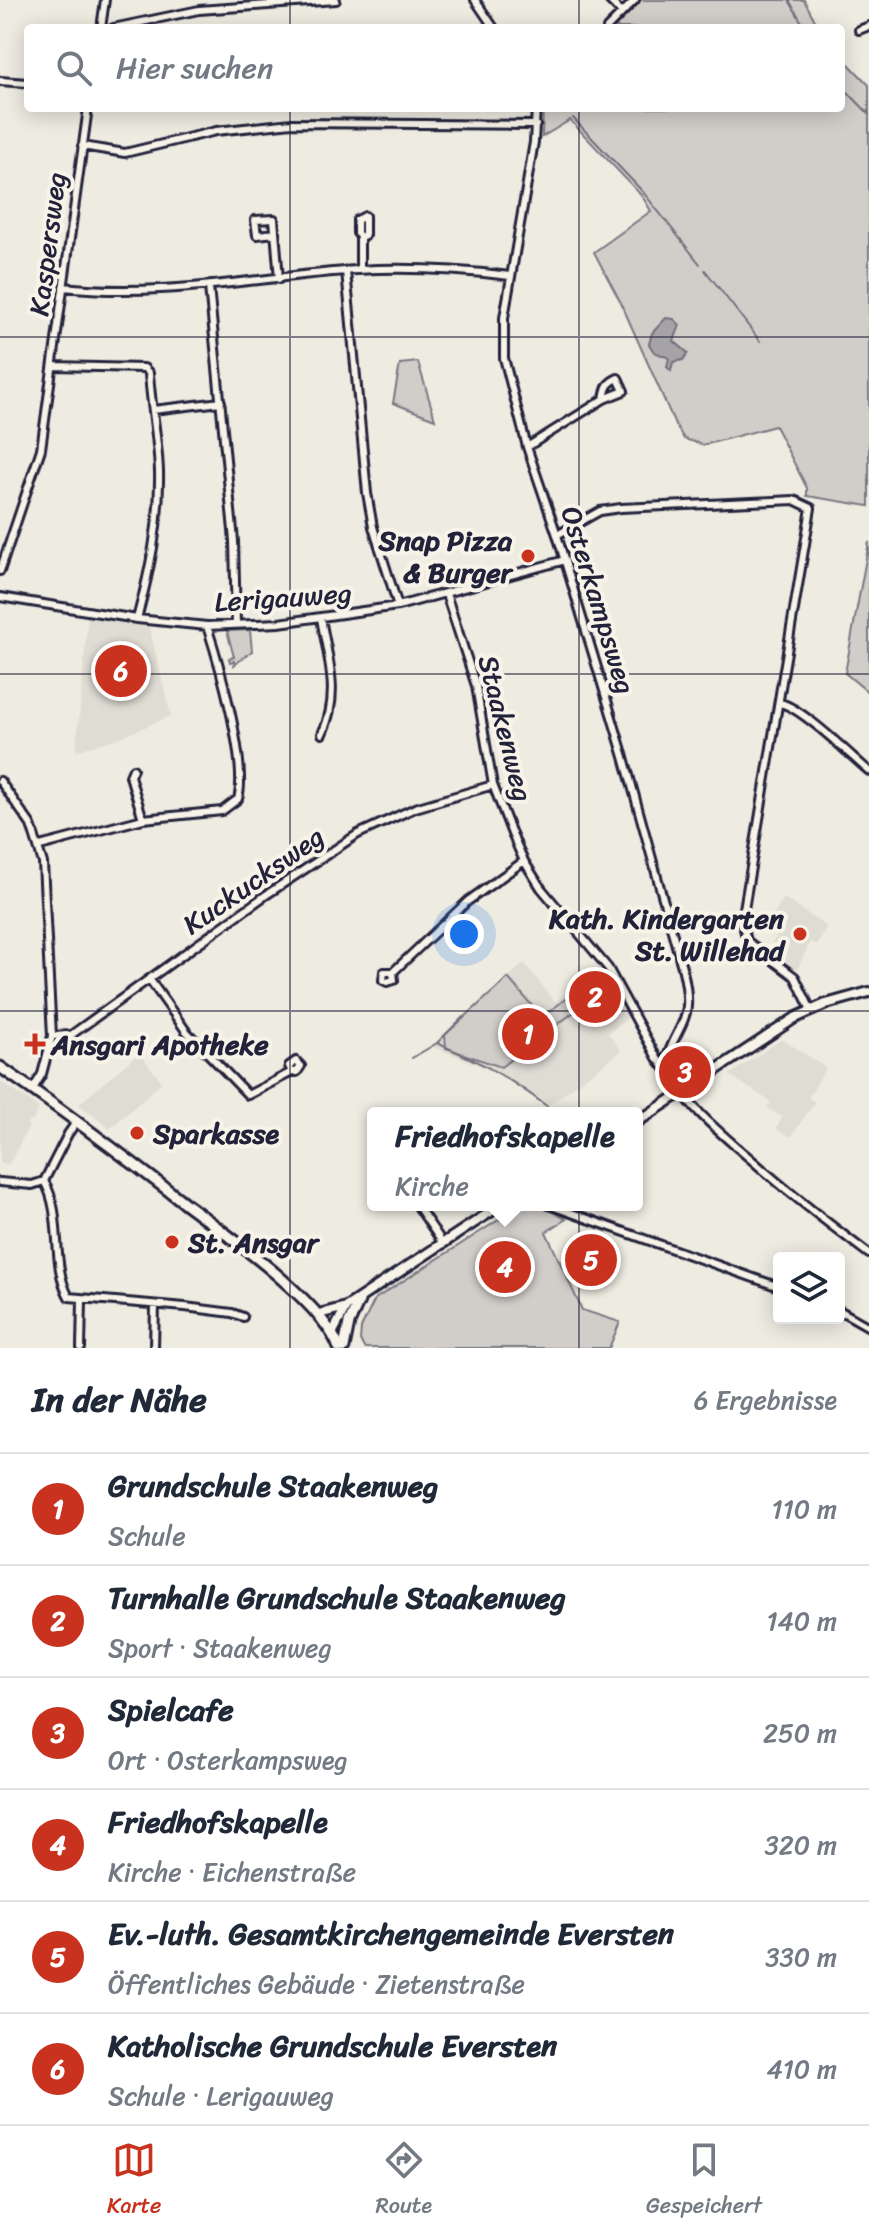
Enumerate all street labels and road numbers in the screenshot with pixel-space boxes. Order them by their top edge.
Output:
street label: Kaspersweg [14,169,81,319]
street label: Osterkampsweg [547,500,650,700]
street label: Lerigauweg [213,568,353,627]
street label: Staakenweg [464,650,547,807]
street label: Kuckucksweg [172,813,335,948]

